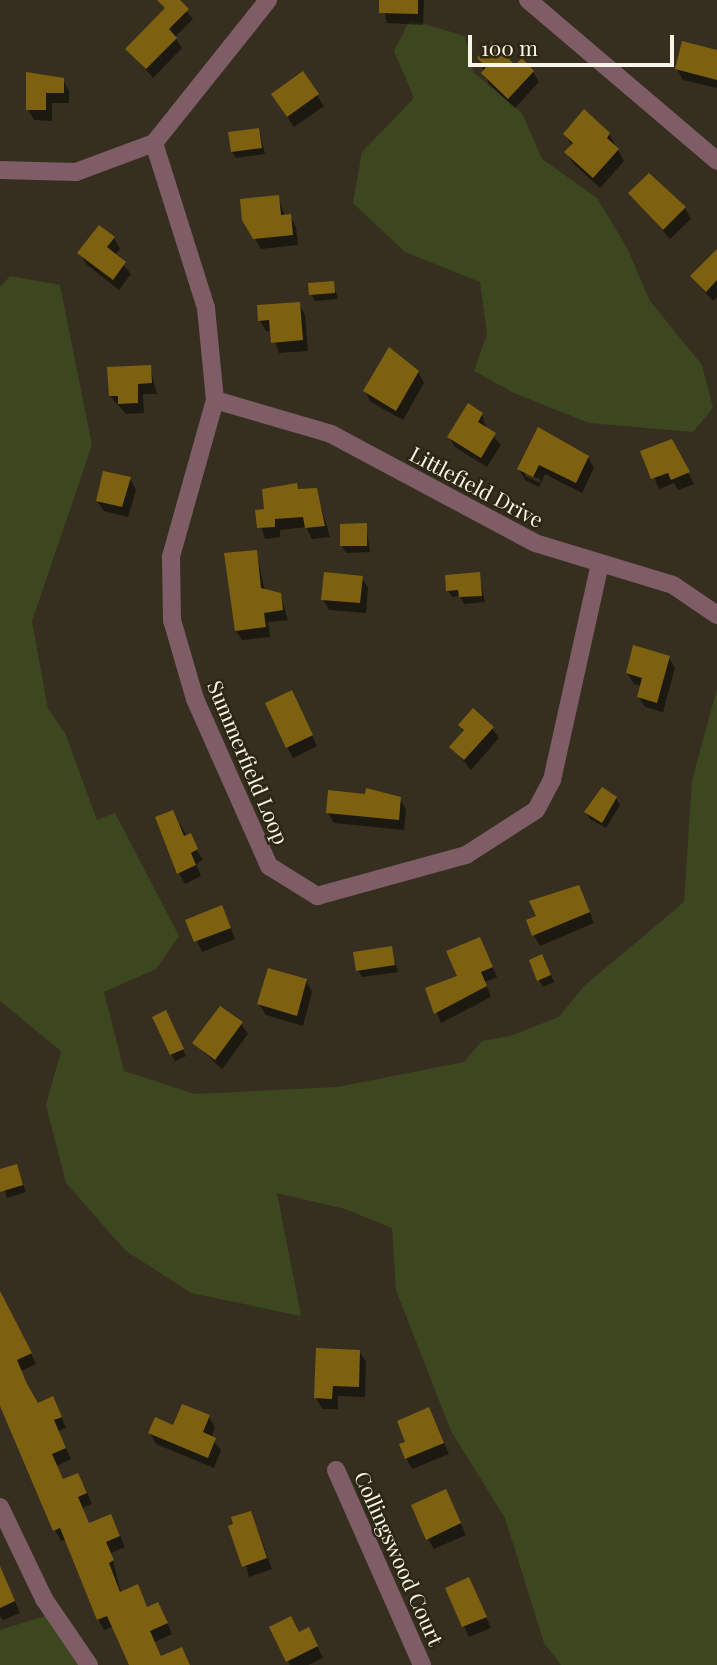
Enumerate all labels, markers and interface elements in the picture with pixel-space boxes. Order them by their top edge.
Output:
scale bar [472,21,678,65]
text: 100 m [481,33,538,61]
street label: Littlefield Drive [406,440,548,532]
street label: Summerfield Loop [203,676,295,848]
street label: Collingswood Court [350,1467,450,1649]

